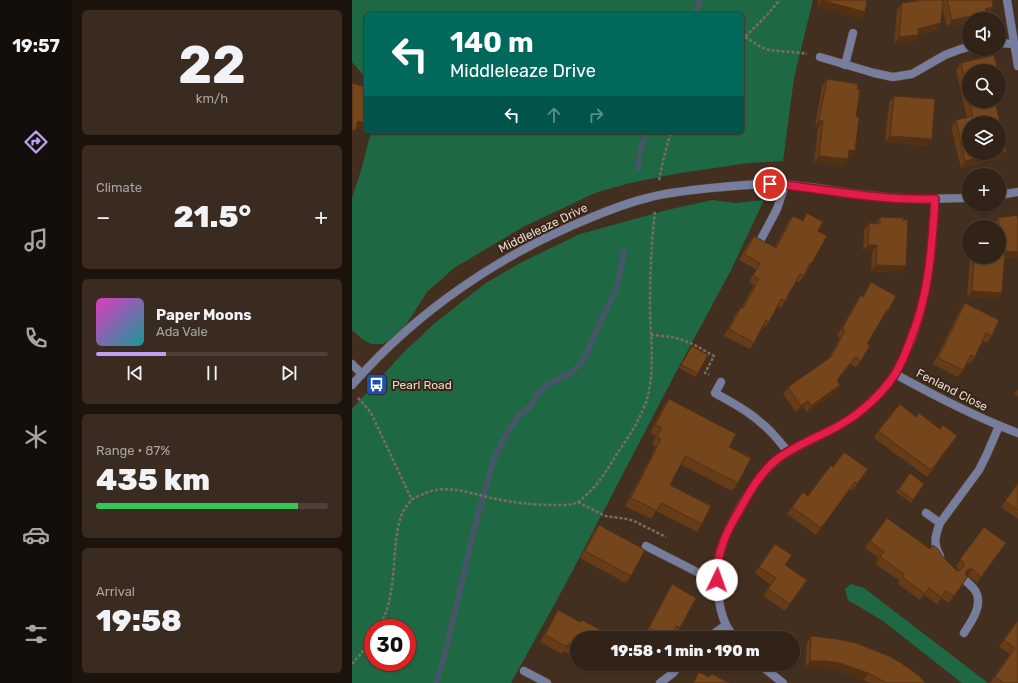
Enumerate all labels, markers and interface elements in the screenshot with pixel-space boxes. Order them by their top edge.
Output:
map controls [962,12,1006,264]
button: sound [962,12,1006,56]
text: 140 m [450,26,534,59]
icon: left [384,28,436,80]
text: 22 [178,34,246,96]
text: 19:57 [12,35,60,57]
text: Middleleaze Drive [450,60,596,82]
button: search [962,64,1006,108]
text: km/h [196,91,228,106]
icon: left [501,104,523,126]
icon: ahead [543,104,565,126]
icon: right [585,104,607,126]
button: layers [962,116,1006,160]
icon: directions [22,128,50,156]
pin [753,167,787,201]
button: + [962,168,1006,212]
icon: arrive [759,173,781,195]
text: Climate [96,180,142,195]
text: 21.5° [173,199,251,235]
street label: Middleleaze Drive [496,200,590,256]
text: − [96,204,110,231]
text: + [314,204,328,231]
button: − [962,220,1006,264]
icon: music [22,226,50,254]
text: Paper Moons [156,306,252,324]
icon: phone [22,324,50,352]
text: Ada Vale [156,324,208,339]
icon: previous [124,362,146,384]
icon: pause [201,362,223,384]
icon: next [278,362,300,384]
street label: Fenland Close [914,366,990,414]
bus stop icon: Pearl Road [363,372,389,398]
place label: Pearl Road [392,378,452,392]
icon: climate [22,423,50,451]
text: Range · 87% [96,443,170,458]
text: 435 km [96,462,210,498]
icon: car [22,521,50,549]
position arrow [696,559,738,601]
text: Arrival [96,584,135,599]
text: 19:58 [96,603,182,639]
speed limit sign: 30 [364,619,416,671]
icon: filters [22,620,50,648]
text: 19:58 · 1 min · 190 m [610,642,760,660]

